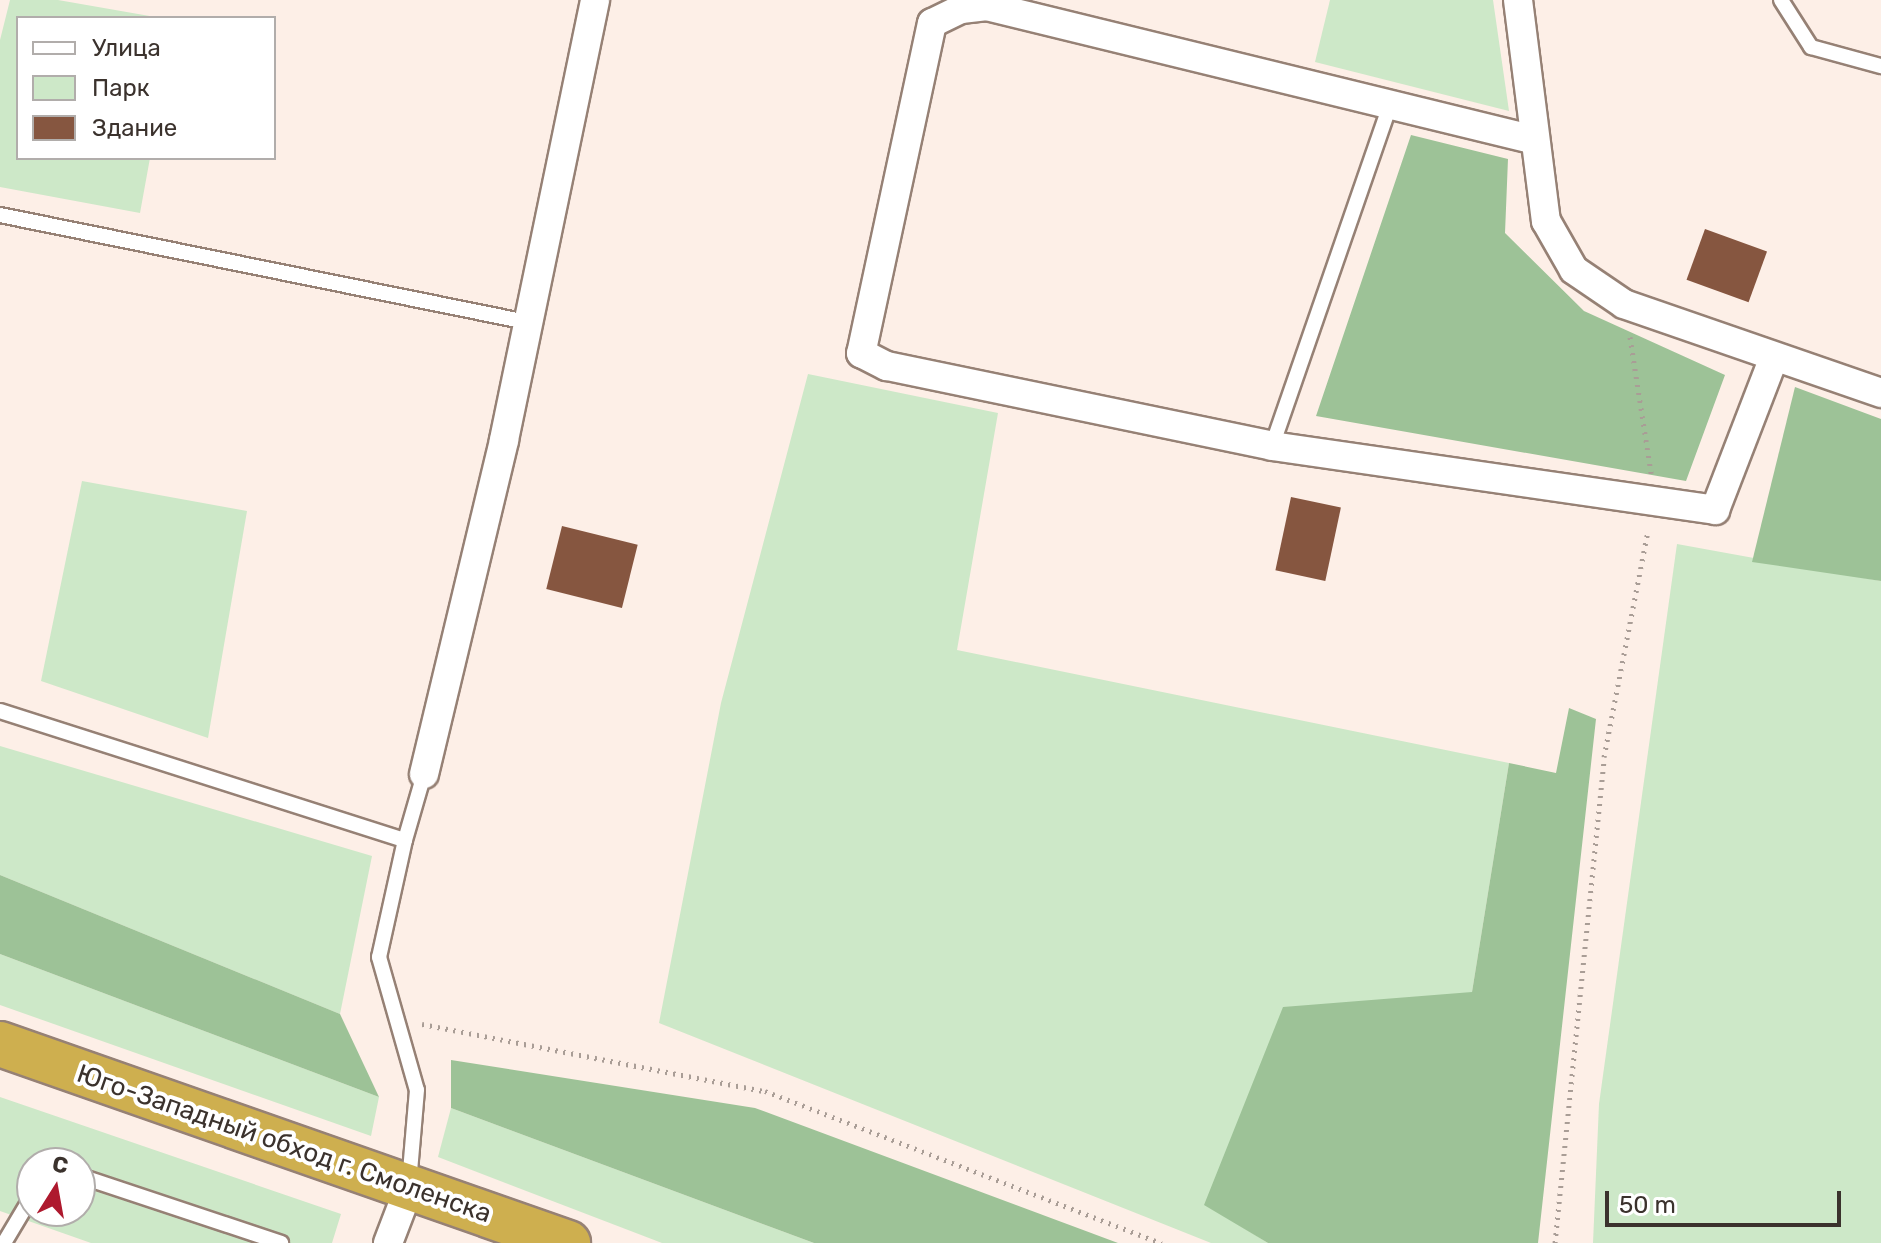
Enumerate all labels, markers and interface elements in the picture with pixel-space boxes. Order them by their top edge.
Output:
legend [16,16,276,160]
text: Улица [92,34,161,62]
text: Парк [92,74,150,102]
text: Здание [92,114,177,142]
street label: Юго-Западный обход г. Смоленска [73,1058,495,1230]
north arrow [16,1147,96,1227]
text: С [50,1150,70,1180]
scale bar [1609,1175,1845,1225]
text: 50 m [1619,1191,1676,1219]

